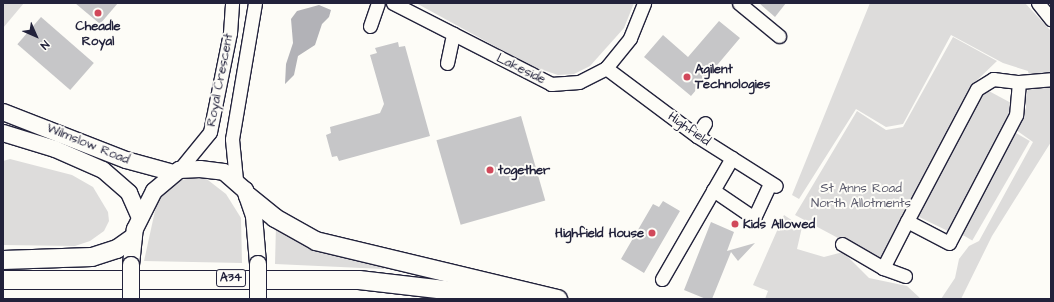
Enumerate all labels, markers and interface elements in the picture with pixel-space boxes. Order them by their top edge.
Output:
marker: Cheadle Royal [93,8,103,18]
north arrow [16,16,56,56]
place label: Cheadle Royal [75,19,121,50]
street label: Royal Crescent [203,32,237,128]
text: N [37,37,53,53]
street label: Lakeside [494,50,548,88]
place label: Agilent Technologies [695,62,770,93]
marker: Agilent Technologies [682,72,692,82]
street label: Highfield [665,109,713,149]
street label: Wilmslow Road [44,120,132,168]
place label: together [498,162,550,178]
marker: together [485,165,495,175]
park label: St Anns Road North Allotments [811,181,911,212]
place label: Kids Allowed [743,216,815,232]
marker: Kids Allowed [730,219,740,229]
place label: Highfield House [555,225,644,241]
marker: Highfield House [647,228,657,238]
road number: A34 [216,268,246,288]

